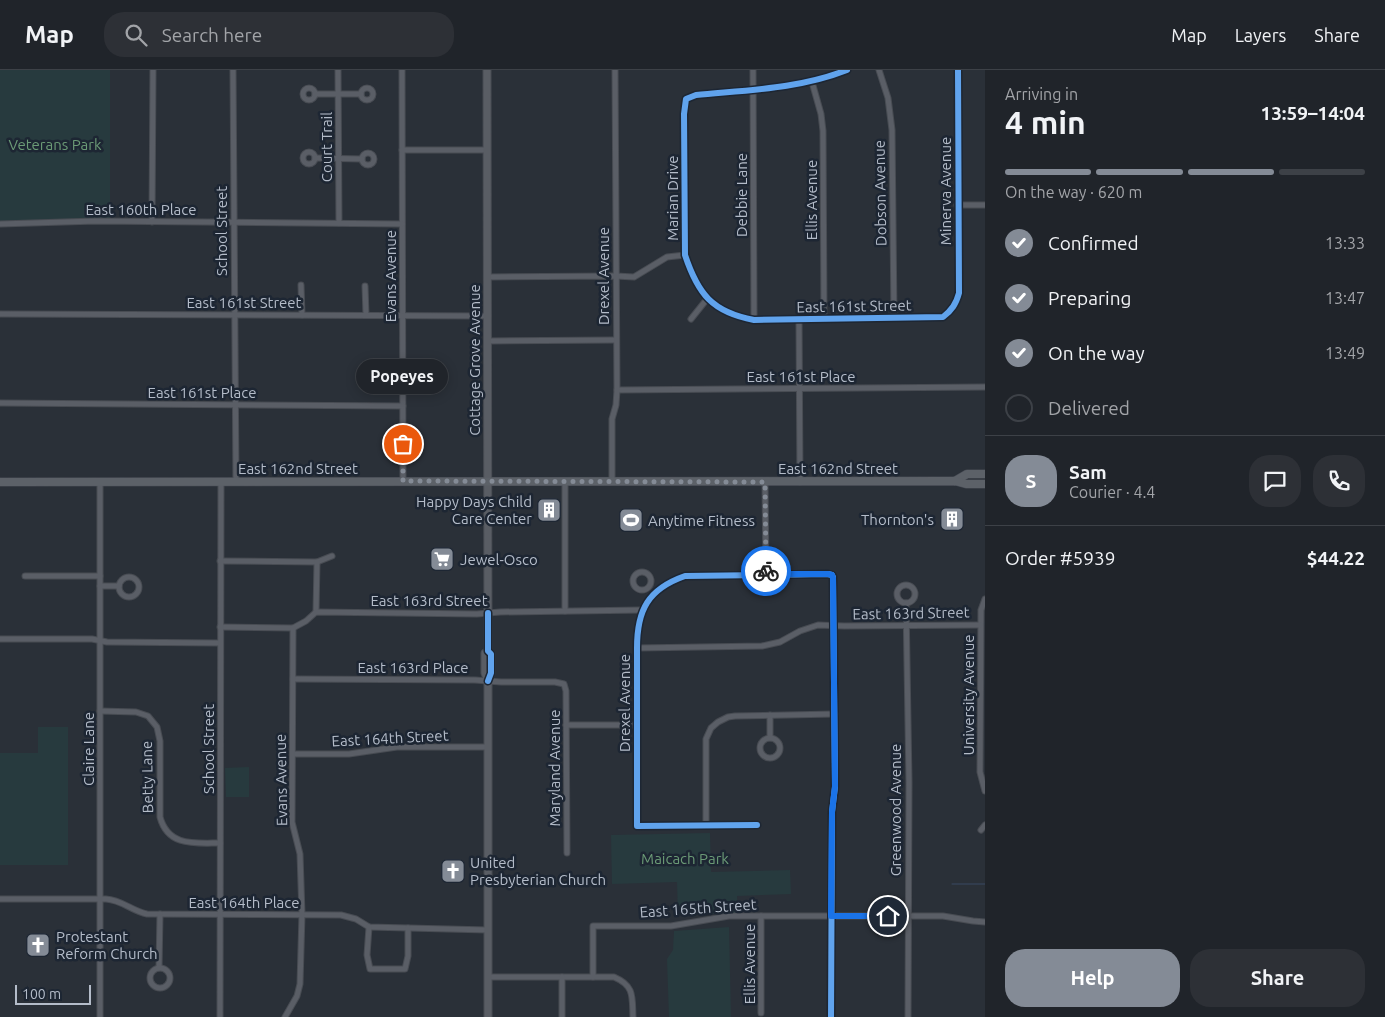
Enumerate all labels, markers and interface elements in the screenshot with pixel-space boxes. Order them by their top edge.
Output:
search box [104,12,454,57]
text: Map [25,21,74,48]
icon: search [122,21,150,49]
text: Search here [162,24,262,46]
text: Map [1171,25,1207,45]
text: Layers [1235,25,1286,45]
text: Share [1314,25,1360,45]
text: Arriving in [1005,85,1078,103]
text: 13:59–14:04 [1260,102,1365,124]
text: 4 min [1005,104,1086,140]
street label: Court Trail [318,112,335,182]
park label: Veterans Park [8,136,102,153]
street label: Minerva Avenue [937,137,954,245]
street label: Dobson Avenue [871,140,889,246]
street label: Debbie Lane [733,153,750,237]
street label: Marian Drive [664,155,681,241]
street label: Ellis Avenue [803,160,820,240]
text: On the way · 620 m [1005,183,1142,201]
street label: School Street [213,186,230,276]
street label: East 160th Place [85,201,197,218]
street label: Drexel Avenue [595,227,612,325]
icon: check [1005,229,1033,257]
street label: Evans Avenue [382,230,399,322]
text: Confirmed [1048,232,1139,254]
text: 13:33 [1325,234,1365,252]
street label: Cottage Grove Avenue [466,284,483,436]
icon: check [1005,284,1033,312]
text: Preparing [1048,287,1132,309]
text: 13:47 [1325,289,1365,307]
street label: East 161st Street [186,294,302,311]
street label: East 161st Street [796,296,912,316]
icon: check [1005,339,1033,367]
text: On the way [1048,342,1145,364]
text: 13:49 [1325,344,1365,362]
callout: Popeyes [357,359,449,394]
text: Popeyes [370,367,434,385]
street label: East 161st Place [746,368,856,385]
street label: East 161st Place [147,384,257,401]
text: Delivered [1048,397,1130,419]
pin [382,423,424,465]
icon: bag [389,430,417,458]
button: chat [1249,455,1301,507]
button: phone [1313,455,1365,507]
street label: East 162nd Street [238,460,358,477]
street label: East 162nd Street [778,460,898,477]
text: Sam [1069,461,1107,483]
text: S [1026,470,1036,492]
text: Courier · 4.4 [1069,483,1155,501]
place label: Happy Days Child Care Center [416,493,532,527]
building icon: Happy Days Child Care Center [536,497,562,523]
building icon: Thornton's [939,506,965,532]
sports icon: Anytime Fitness [618,507,644,533]
place label: Thornton's [861,511,934,528]
place label: Anytime Fitness [648,512,755,529]
supermarket icon: Jewel-Osco [429,546,455,572]
courier [741,546,791,596]
text: Order #5939 [1005,547,1115,569]
text: $44.22 [1307,547,1365,569]
place label: Jewel-Osco [460,551,538,568]
icon: bike [752,557,780,585]
street label: East 163rd Street [370,592,488,609]
street label: East 163rd Street [852,603,970,623]
street label: University Avenue [960,635,977,755]
street label: Drexel Avenue [616,654,633,752]
street label: East 163rd Place [357,659,469,676]
street label: School Street [200,704,217,794]
street label: Maryland Avenue [546,710,563,826]
street label: Claire Lane [80,712,97,786]
street label: East 164th Street [331,726,449,750]
street label: Evans Avenue [272,734,290,826]
street label: Betty Lane [138,741,156,813]
street label: Greenwood Avenue [887,744,904,876]
park label: Maicach Park [641,850,729,867]
place label: United Presbyterian Church [470,854,606,888]
church icon: United Presbyterian Church [440,858,466,884]
street label: East 164th Place [188,894,300,911]
street label: East 165th Street [639,895,757,921]
pin [867,895,909,937]
icon: home [874,902,902,930]
street label: Ellis Avenue [741,924,758,1004]
place label: Protestant Reform Church [56,928,158,962]
church icon: Protestant Reform Church [25,932,51,958]
button: Help [1005,949,1180,1007]
button: Share [1190,949,1365,1007]
scale bar [15,982,91,1005]
text: 100 m [22,986,61,1002]

